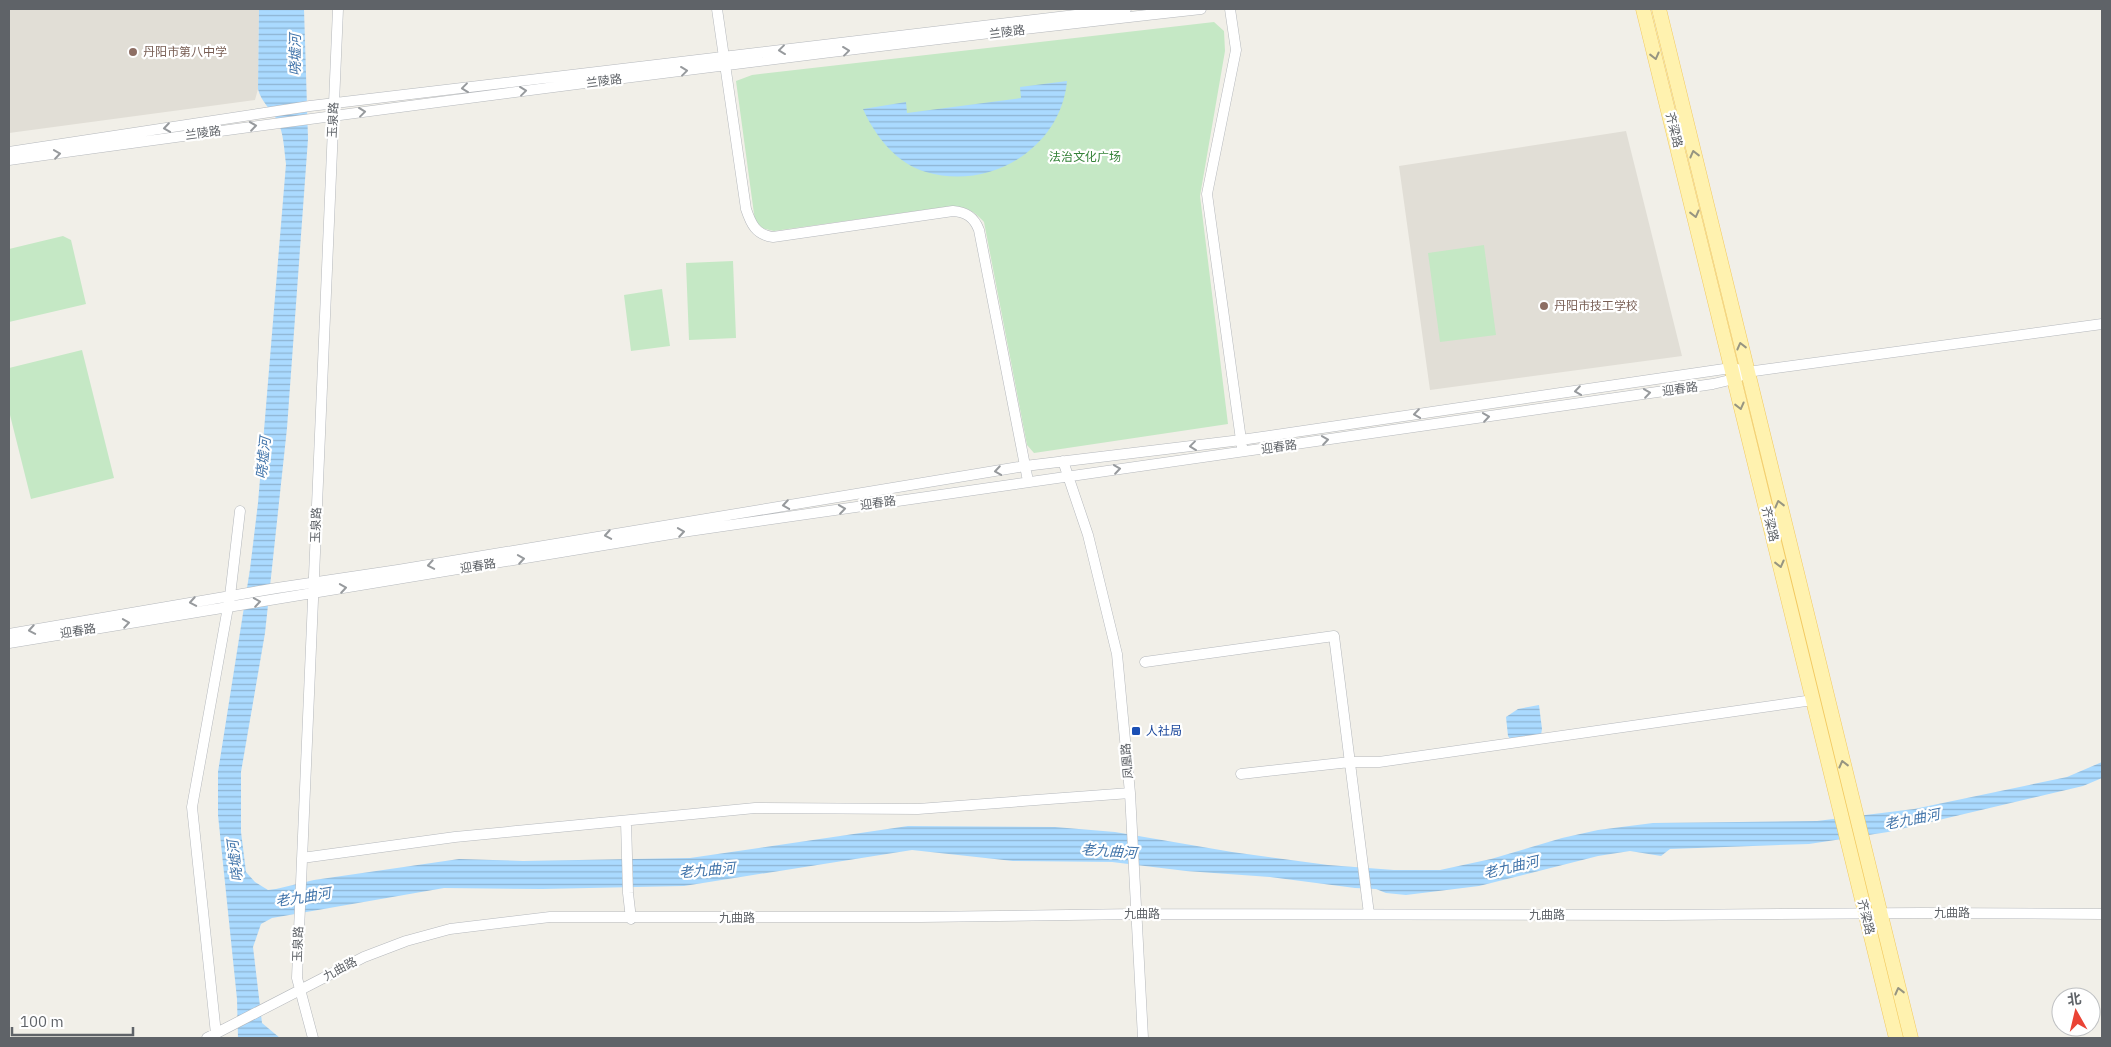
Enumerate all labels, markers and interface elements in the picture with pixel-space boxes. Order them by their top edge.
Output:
street label: 兰陵路 [988,22,1026,41]
water label: 哓墟河 [286,31,304,76]
place label: 丹阳市第八中学 [143,44,227,59]
one-way arrow [778,44,786,55]
marker: 丹阳市第八中学 [127,46,139,58]
one-way arrow [842,46,850,57]
one-way arrow [1649,52,1660,61]
one-way arrow [680,66,688,77]
street label: 兰陵路 [585,71,623,90]
one-way arrow [460,82,468,93]
one-way arrow [519,86,527,97]
street label: 玉泉路 [324,102,341,138]
one-way arrow [358,107,366,118]
street label: 齐梁路 [1663,111,1686,149]
one-way arrow [249,121,257,132]
one-way arrow [162,122,170,133]
street label: 兰陵路 [184,123,222,142]
one-way arrow [53,149,61,159]
park label: 法治文化广场 [1049,149,1121,164]
one-way arrow [1689,149,1700,158]
one-way arrow [1689,209,1699,217]
place label: 丹阳市技工学校 [1554,298,1638,313]
marker: 丹阳市技工学校 [1538,300,1550,312]
one-way arrow [1736,341,1747,350]
street label: 迎春路 [1661,379,1699,398]
one-way arrow [1574,385,1582,396]
one-way arrow [1643,389,1651,399]
one-way arrow [1734,401,1745,410]
one-way arrow [1413,409,1422,419]
one-way arrow [1482,412,1490,422]
water label: 哓墟河 [252,433,274,480]
one-way arrow [1322,435,1330,446]
street label: 迎春路 [1260,437,1298,456]
one-way arrow [1188,440,1196,451]
one-way arrow [1113,464,1121,475]
one-way arrow [994,465,1002,476]
street label: 迎春路 [859,493,897,512]
one-way arrow [1774,499,1785,508]
one-way arrow [781,500,790,510]
one-way arrow [837,504,846,514]
street label: 齐梁路 [1759,505,1782,543]
street label: 玉泉路 [307,507,324,543]
one-way arrow [677,528,685,538]
one-way arrow [604,529,612,539]
one-way arrow [517,554,525,565]
street label: 迎春路 [459,555,497,576]
one-way arrow [426,559,435,569]
one-way arrow [1774,559,1784,567]
one-way arrow [339,583,347,594]
one-way arrow [188,597,197,607]
one-way arrow [253,597,262,607]
one-way arrow [122,619,130,629]
street label: 迎春路 [59,620,97,641]
one-way arrow [28,624,37,634]
place label: 人社局 [1146,723,1182,738]
marker: 人社局 [1130,725,1142,737]
street label: 凤凰路 [1117,742,1136,780]
one-way arrow [1838,759,1849,768]
water label: 老九曲河 [1883,804,1944,833]
water label: 哓墟河 [223,836,246,883]
water label: 老九曲河 [1080,840,1141,862]
water label: 老九曲河 [1482,851,1543,882]
water label: 老九曲河 [678,858,739,881]
water label: 老九曲河 [274,883,335,910]
street label: 齐梁路 [1855,898,1878,936]
street label: 九曲路 [1934,905,1970,920]
street label: 九曲路 [1124,906,1160,921]
street label: 九曲路 [1529,907,1565,922]
street label: 九曲路 [719,910,755,925]
street label: 玉泉路 [289,926,306,962]
street label: 九曲路 [320,953,359,984]
one-way arrow [1894,986,1905,995]
north arrow [2051,987,2101,1037]
text: 北 [2066,989,2082,1009]
scale bar [12,1004,134,1036]
text: 100 m [20,1012,64,1031]

